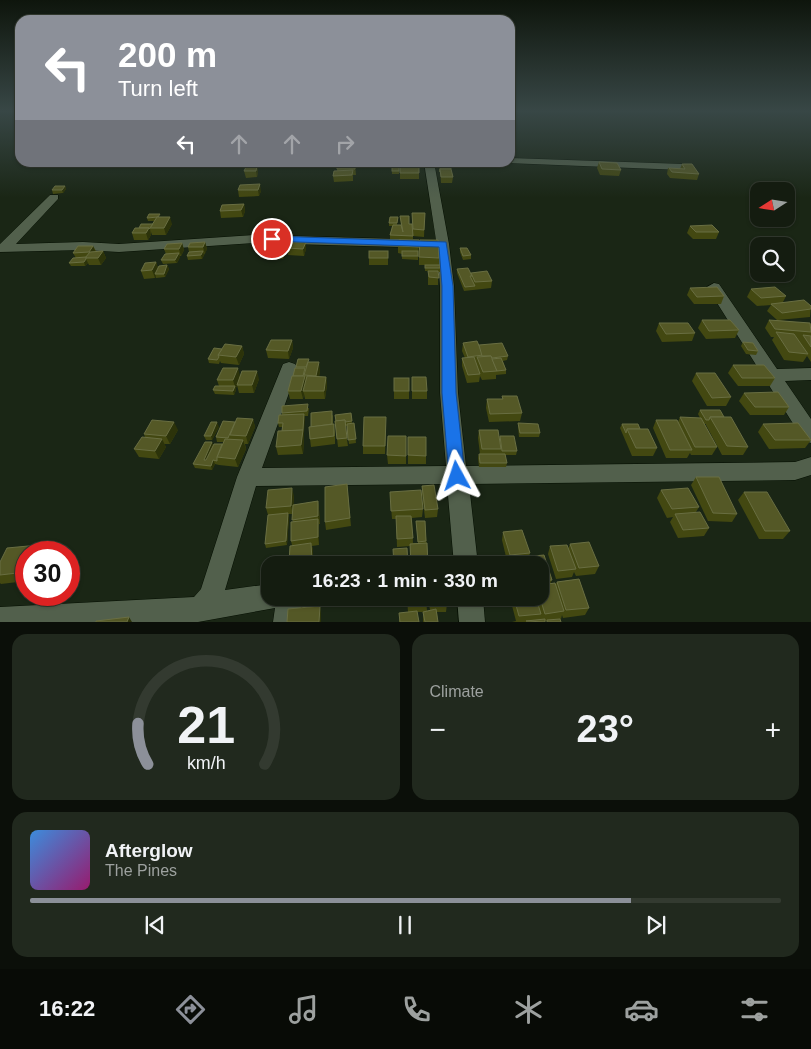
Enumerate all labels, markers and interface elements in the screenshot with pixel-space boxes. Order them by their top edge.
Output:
icon: left [35,35,100,100]
text: 200 m [118,35,217,74]
text: Turn left [118,76,198,101]
icon: left [172,130,200,158]
icon: ahead [225,130,253,158]
icon: ahead [278,130,306,158]
icon: right [331,130,359,158]
north arrow [750,182,795,228]
map controls [750,182,795,282]
pin [251,218,293,260]
icon: arrive [258,225,286,253]
button: search [750,237,795,282]
position arrow [430,449,482,501]
speed limit sign: 30 [15,541,80,606]
text: 16:23 · 1 min · 330 m [312,570,498,591]
text: Climate [430,683,484,700]
text: 21 [177,696,235,754]
text: 23° [577,708,634,750]
text: − [430,714,446,745]
text: + [765,714,781,745]
text: km/h [186,753,225,773]
text: Afterglow [105,840,193,861]
text: The Pines [105,862,177,879]
icon: previous [141,911,169,939]
icon: pause [391,911,419,939]
icon: next [642,911,670,939]
icon: directions [173,992,208,1027]
icon: music [286,992,321,1027]
icon: phone [399,992,434,1027]
icon: climate [511,992,546,1027]
icon: car [624,992,659,1027]
icon: filters [737,992,772,1027]
text: 16:22 [39,996,95,1021]

